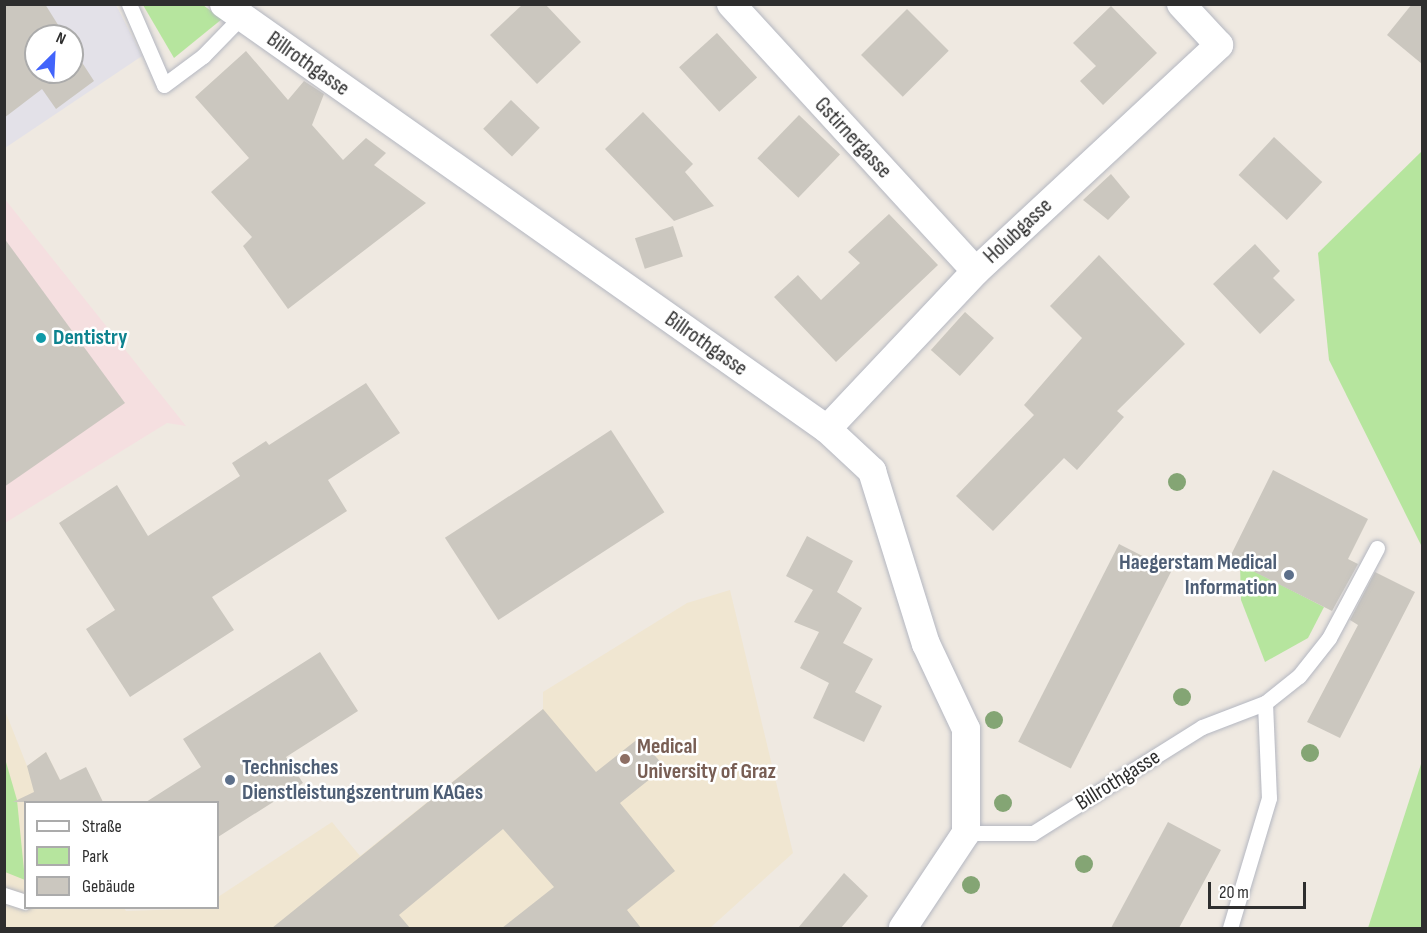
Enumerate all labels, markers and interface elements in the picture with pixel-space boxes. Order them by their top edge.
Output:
north arrow [24,24,84,84]
street label: Billrothgasse [262,26,354,102]
text: N [53,29,68,49]
street label: Gstirnergasse [809,92,897,184]
street label: Holubgasse [978,193,1058,269]
street label: Billrothgasse [660,306,752,382]
place label: Dentistry [53,325,127,351]
marker: Dentistry [34,331,48,345]
place label: Haegerstam Medical Information [1119,549,1277,600]
marker: Haegerstam Medical Information [1282,568,1296,582]
place label: Medical University of Graz [637,733,776,784]
street label: Billrothgasse [1071,744,1165,816]
marker: Medical University of Graz [618,752,632,766]
place label: Technisches Dienstleistungszentrum KAGes [242,754,483,806]
marker: Technisches Dienstleistungszentrum KAGes [223,773,237,787]
legend [24,801,219,909]
text: Straße [82,816,122,837]
text: Park [82,846,108,867]
scale bar [1211,870,1308,908]
text: Gebäude [82,876,135,897]
text: 20 m [1219,882,1249,903]

